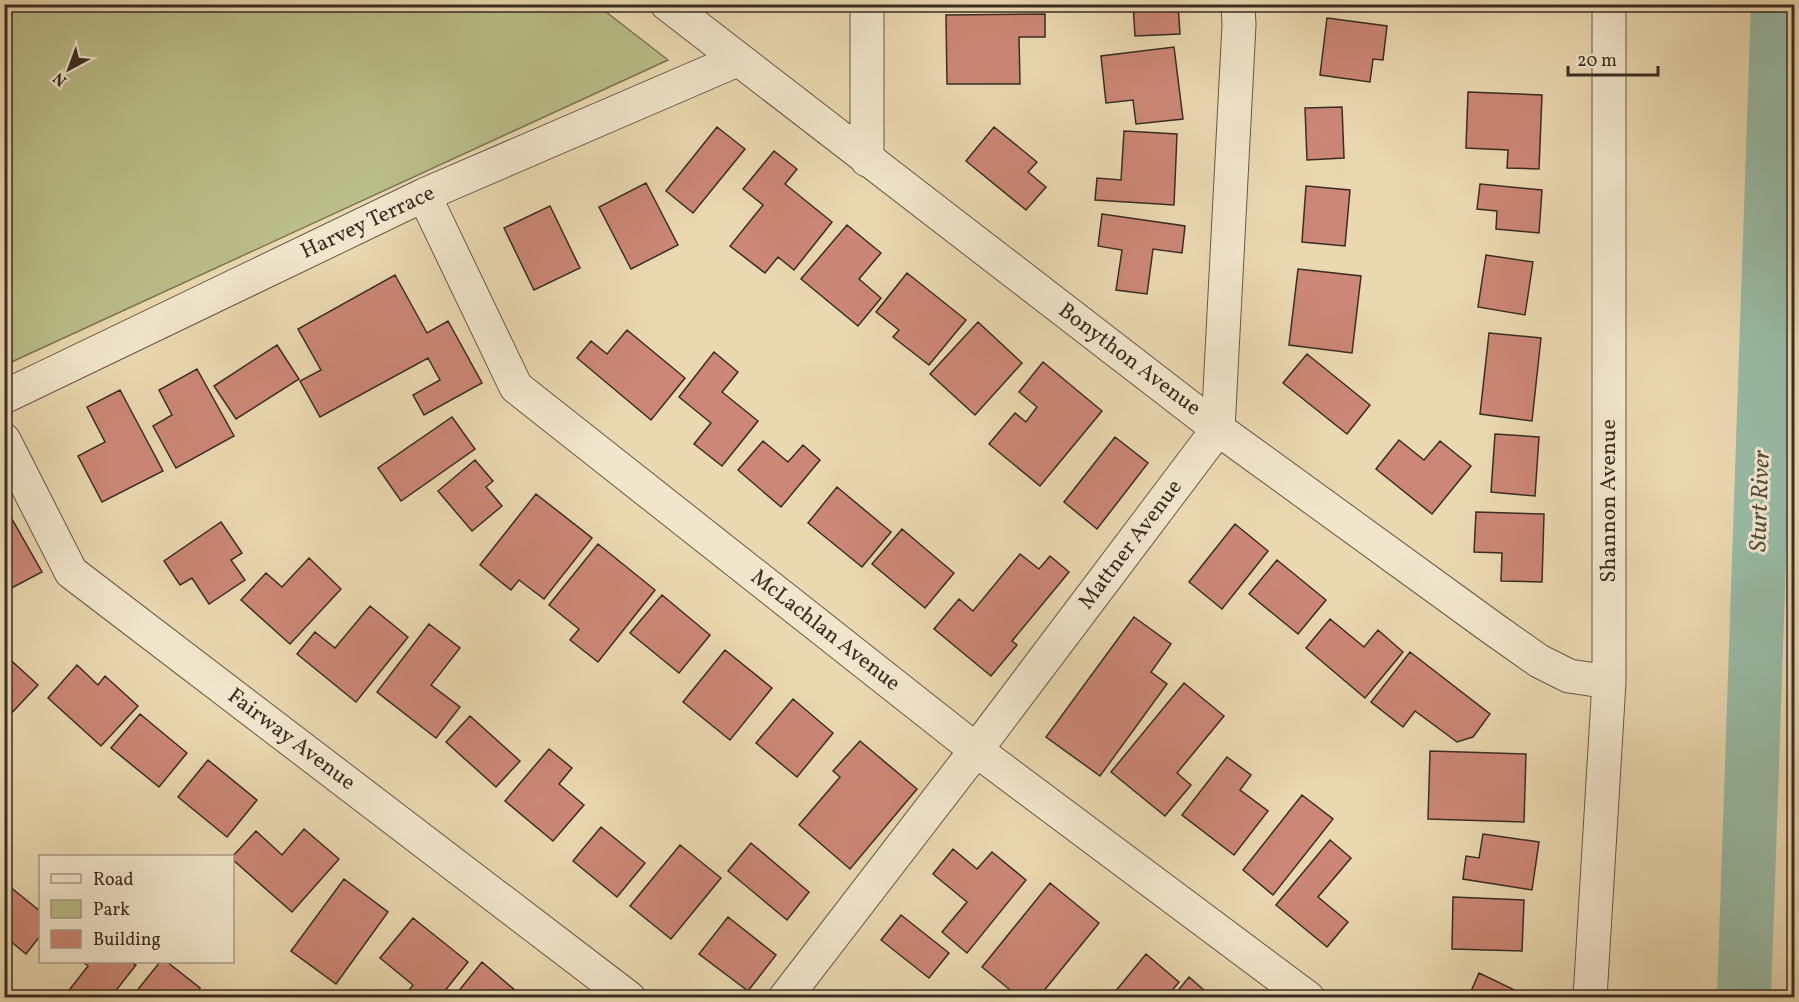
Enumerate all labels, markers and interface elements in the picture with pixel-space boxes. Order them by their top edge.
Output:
north arrow [39,39,99,99]
scale bar [1568,39,1658,77]
text: 20 m [1577,49,1617,74]
text: N [49,66,72,91]
street label: Harvey Terrace [296,178,440,268]
street label: Bonython Avenue [1051,296,1207,424]
street label: Shannon Avenue [1594,419,1625,583]
water label: Sturt River [1742,449,1780,552]
street label: Mattner Avenue [1072,474,1190,616]
street label: McLachlan Avenue [744,563,906,699]
street label: Fairway Avenue [221,682,361,798]
legend [39,855,234,963]
text: Road [93,868,134,893]
text: Park [93,898,130,923]
text: Building [93,928,161,953]

